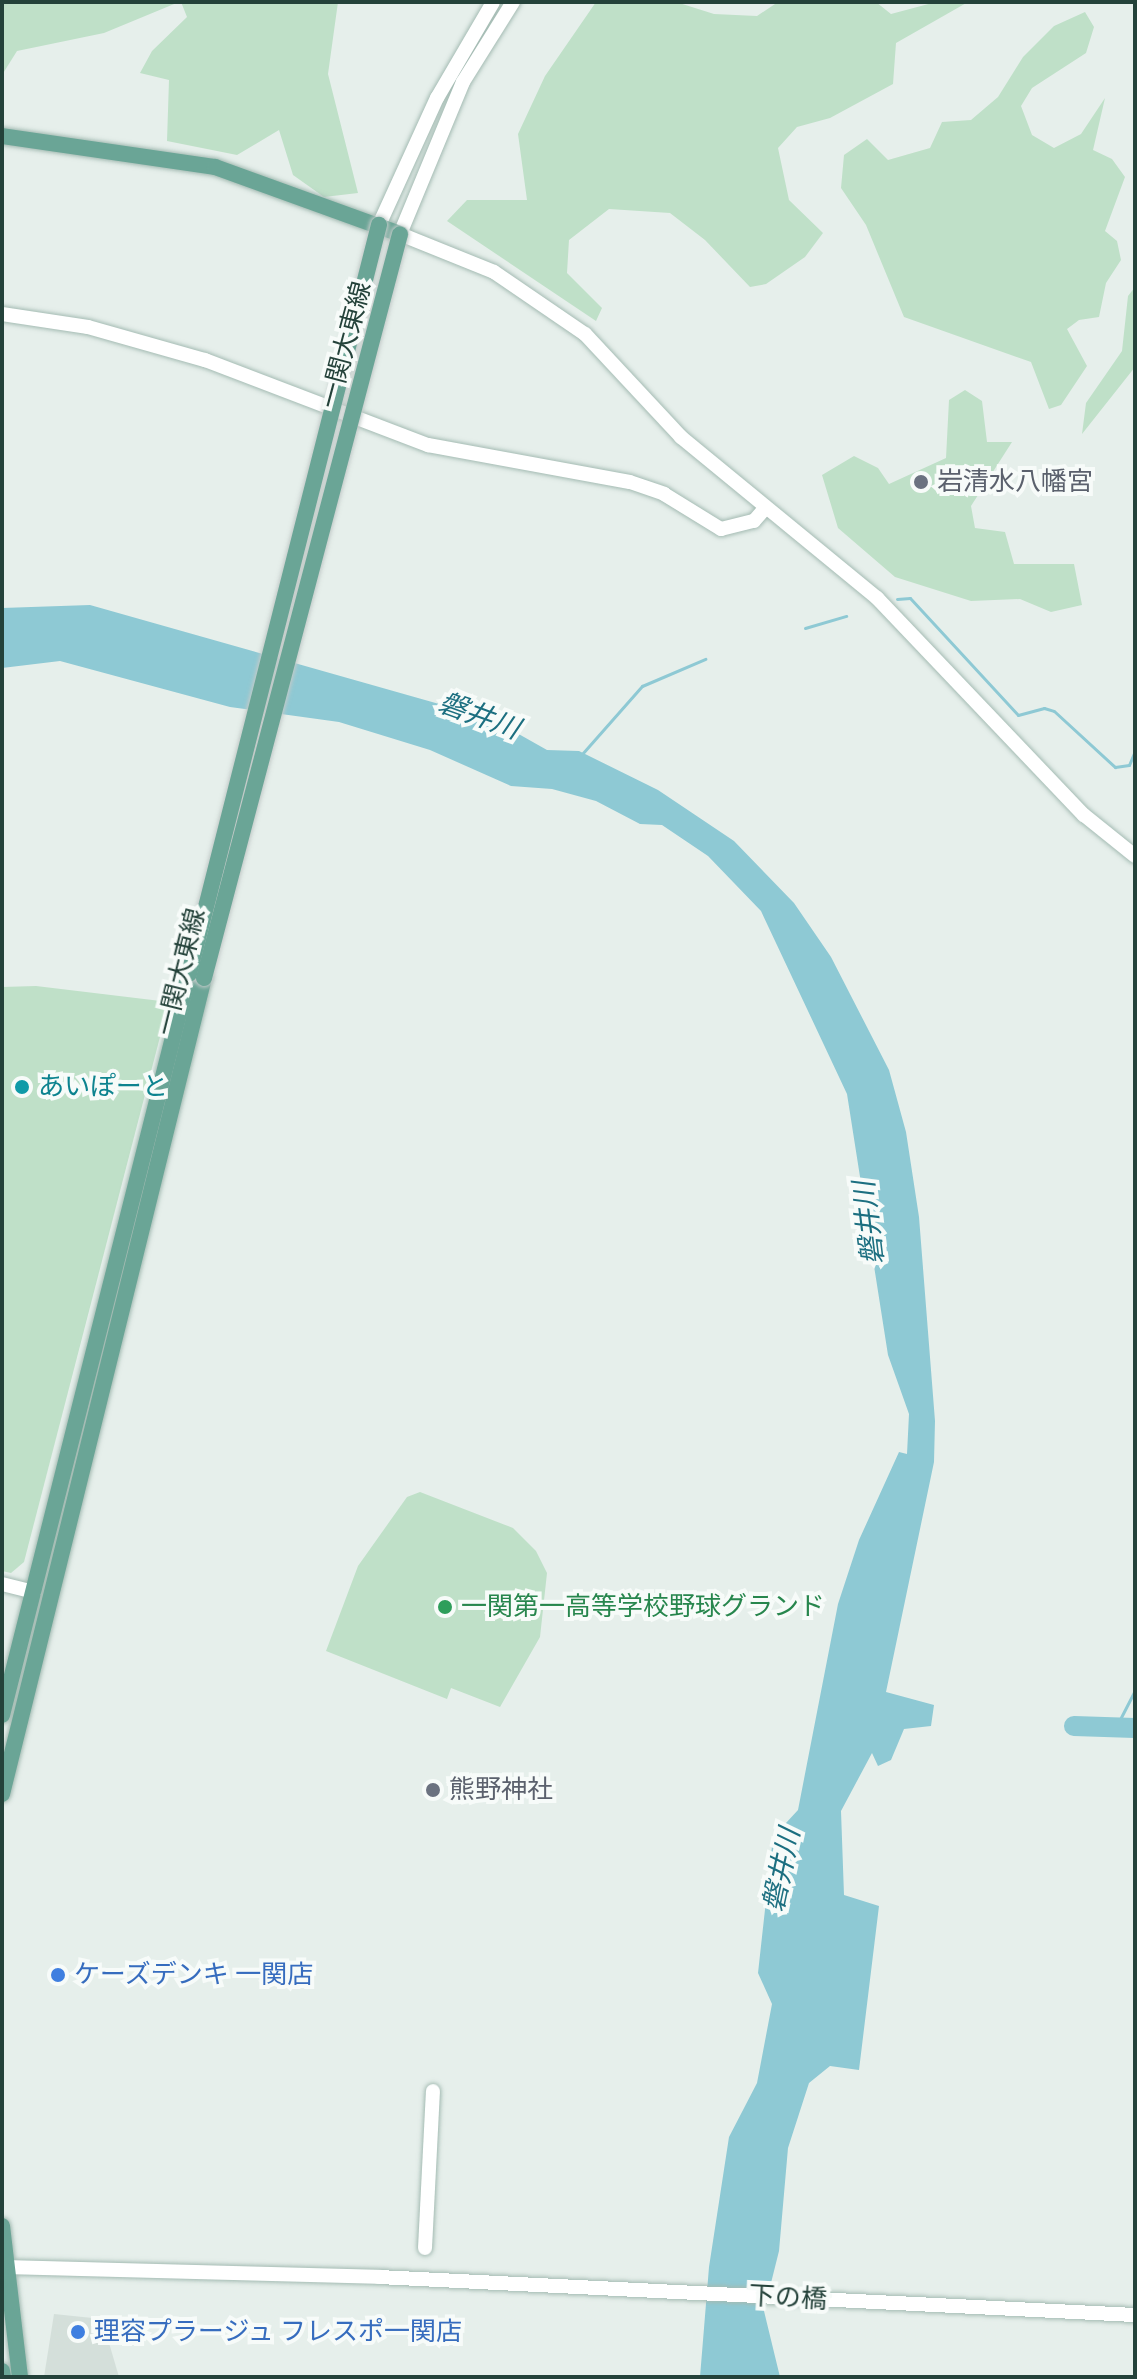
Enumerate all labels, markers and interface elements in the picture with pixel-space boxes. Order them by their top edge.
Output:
street label: 一関大東線 [314,278,378,412]
place label: 岩清水八幡宮 [937,466,1093,498]
marker: 岩清水八幡宮 [912,473,930,491]
water label: 磐井川 [434,686,524,746]
street label: 一関大東線 [150,905,212,1039]
place label: あいぽーと [38,1071,168,1103]
marker: あいぽーと [13,1078,31,1096]
water label: 磐井川 [847,1179,891,1267]
place label: 一関第一高等学校野球グランド [461,1591,825,1623]
marker: 一関第一高等学校野球グランド [436,1598,454,1616]
place label: 熊野神社 [449,1774,553,1806]
marker: 熊野神社 [424,1781,442,1799]
water label: 磐井川 [757,1825,807,1915]
place label: ケーズデンキ 一関店 [74,1959,314,1991]
marker: ケーズデンキ 一関店 [49,1966,67,1984]
street label: 下の橋 [748,2280,828,2316]
place label: 理容プラージュ フレスポ一関店 [94,2316,464,2348]
marker: 理容プラージュ フレスポ一関店 [69,2323,87,2341]

